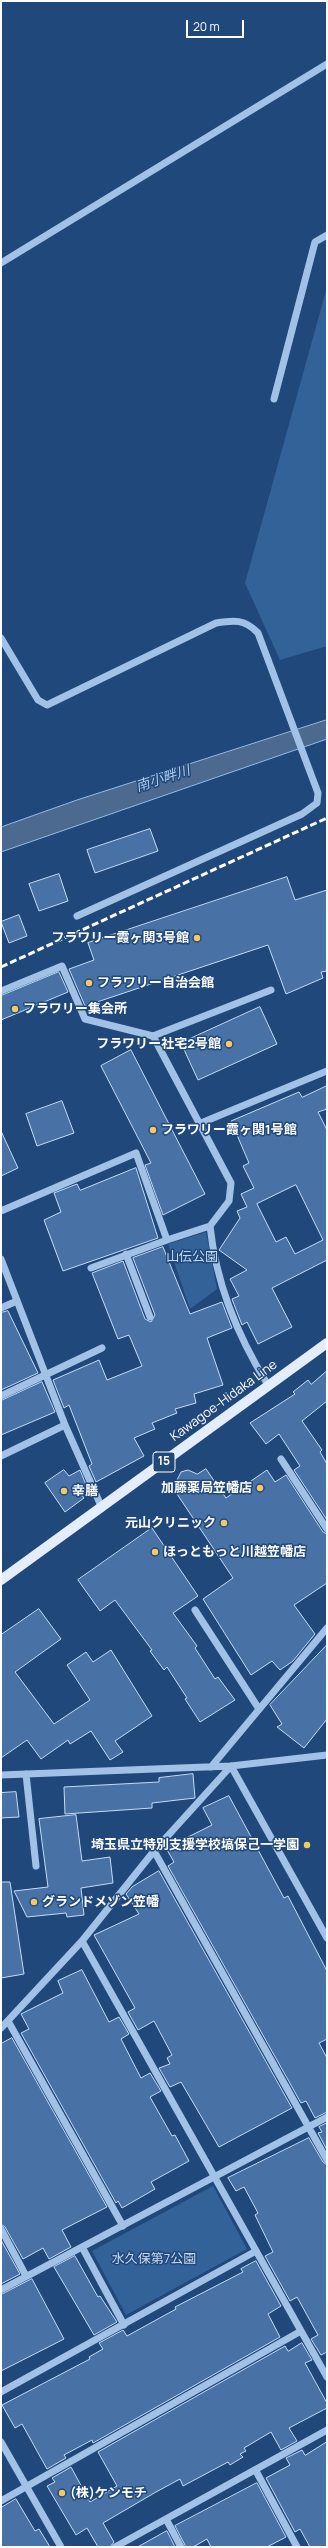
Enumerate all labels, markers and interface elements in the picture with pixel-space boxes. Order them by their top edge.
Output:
scale bar [188,12,246,38]
text: 20 m [193,18,220,35]
water label: 南小畔川 [134,762,192,796]
place label: フラワリー霞ヶ関3号館 [51,930,189,946]
marker: フラワリー霞ヶ関3号館 [192,933,202,943]
place label: フラワリー自治会館 [97,975,214,991]
marker: フラワリー自治会館 [84,978,94,988]
place label: フラワリー集会所 [23,1001,127,1017]
marker: フラワリー集会所 [10,1004,20,1014]
place label: フラワリー社宅2号館 [96,1036,221,1052]
marker: フラワリー社宅2号館 [224,1039,234,1049]
place label: フラワリー霞ヶ関1号館 [161,1122,297,1138]
marker: フラワリー霞ヶ関1号館 [148,1125,158,1135]
park label: 山伝公園 [166,1249,218,1265]
street label: Kawagoe-Hidaka Line [168,1357,280,1445]
road number: 15 [153,1452,175,1472]
place label: 加藤薬局笠幡店 [161,1480,252,1496]
place label: 幸膳 [72,1483,98,1499]
marker: 加藤薬局笠幡店 [255,1483,265,1493]
marker: 幸膳 [59,1486,69,1496]
place label: 元山クリニック [125,1515,216,1531]
marker: 元山クリニック [219,1518,229,1528]
place label: ほっともっと川越笠幡店 [163,1544,306,1560]
marker: ほっともっと川越笠幡店 [150,1547,160,1557]
place label: 埼玉県立特別支援学校塙保己一学園 [91,1837,299,1853]
marker: 埼玉県立特別支援学校塙保己一学園 [302,1840,312,1850]
place label: グランドメゾン笠幡 [42,1894,159,1910]
marker: グランドメゾン笠幡 [29,1897,39,1907]
park label: 水久保第7公園 [112,2251,196,2267]
place label: (株)ケンモチ [70,2485,147,2501]
marker: (株)ケンモチ [57,2488,67,2498]

